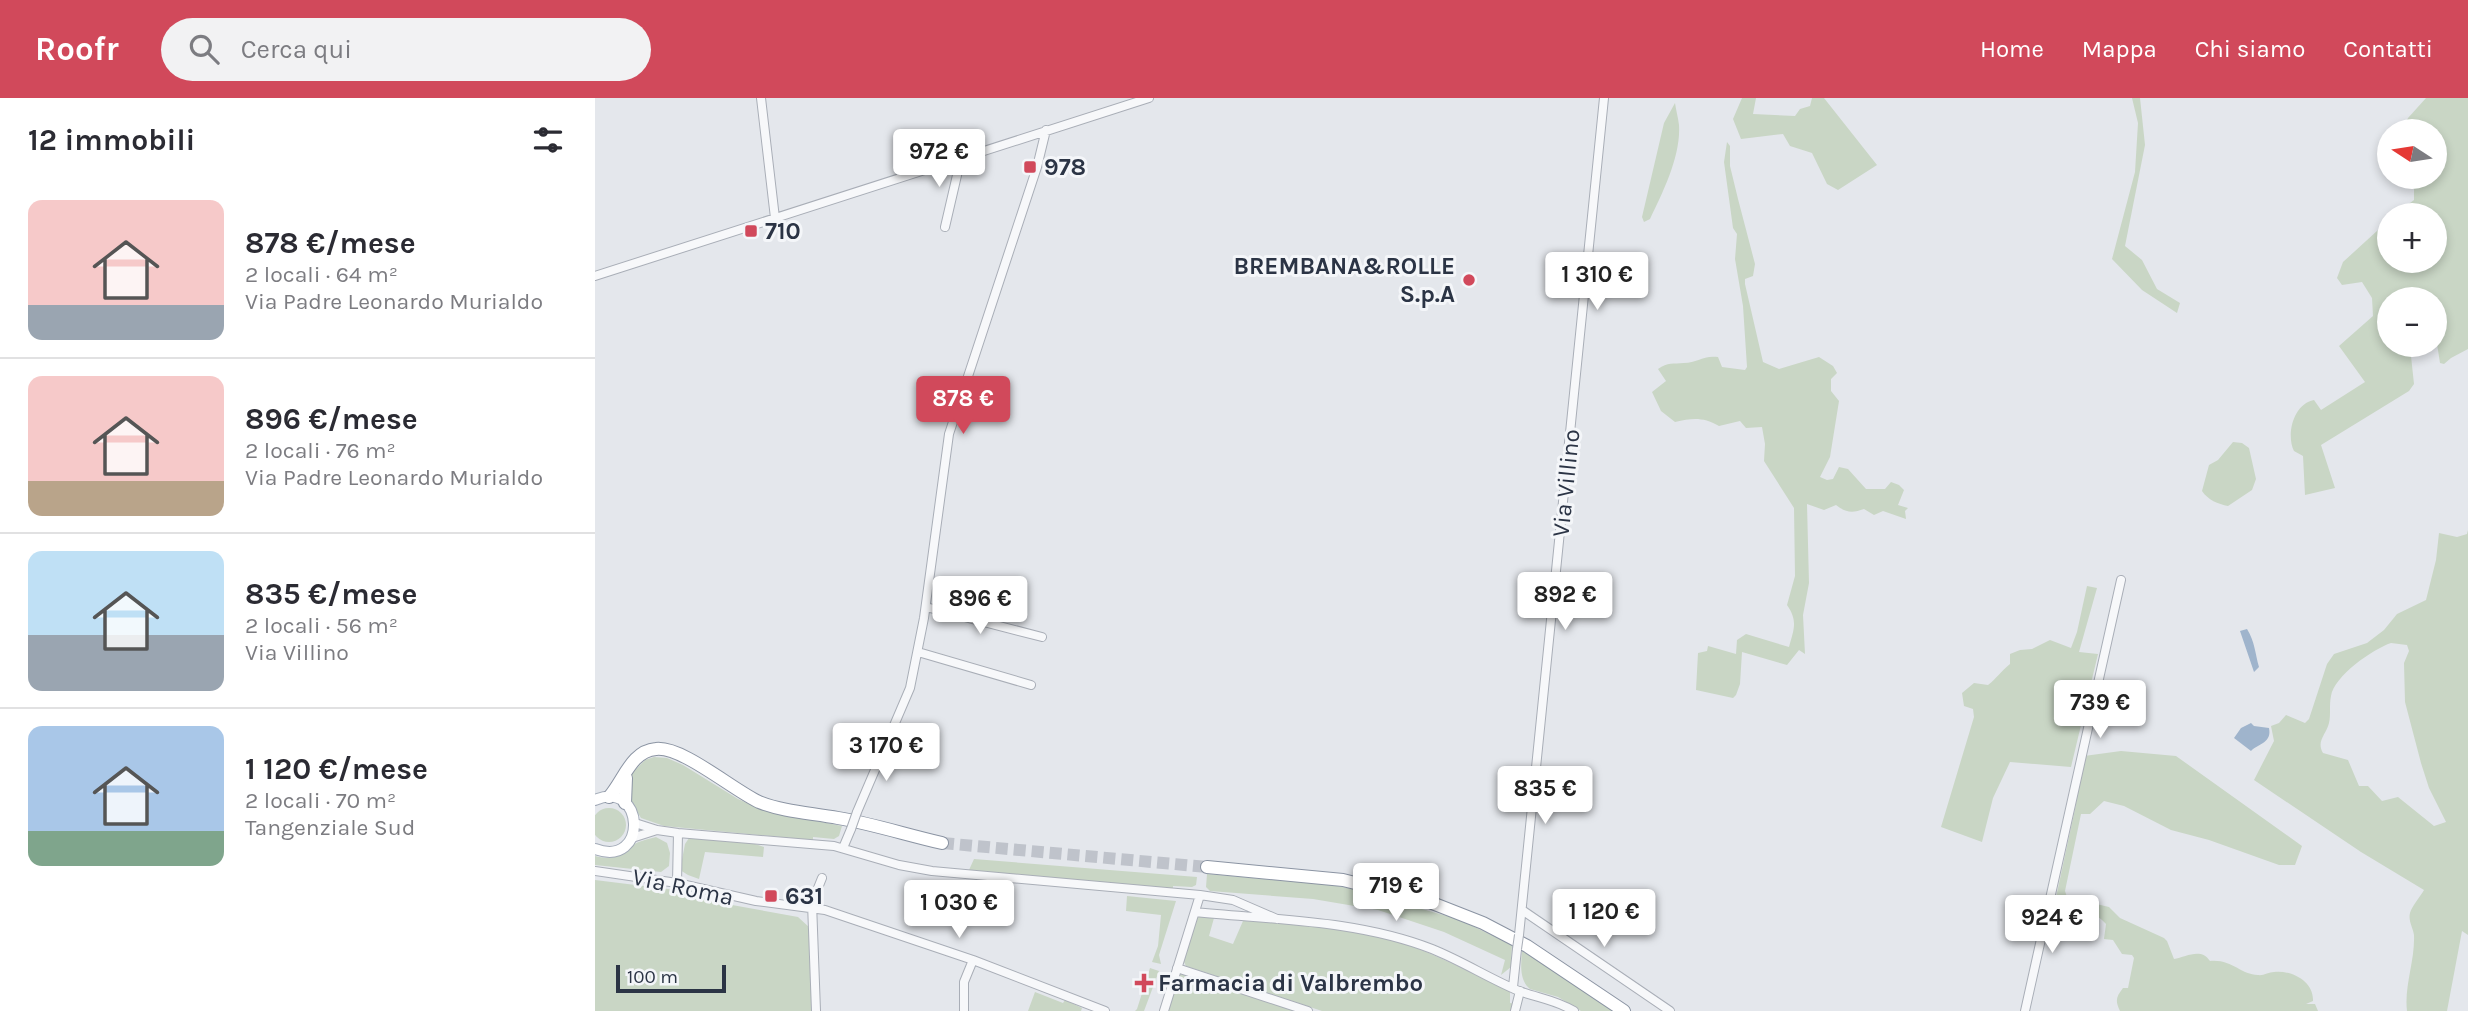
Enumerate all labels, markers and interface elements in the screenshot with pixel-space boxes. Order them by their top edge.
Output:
search box [161,18,651,81]
text: Roofr [35,30,119,68]
icon: search [185,30,223,68]
text: Cerca qui [241,34,352,65]
text: Home [1980,35,2044,63]
text: Mappa [2082,35,2157,63]
text: Chi siamo [2195,35,2305,63]
text: Contatti [2343,35,2433,63]
north arrow [2377,119,2447,189]
map controls [2377,119,2447,357]
icon: filters [529,121,567,159]
text: 12 immobili [28,122,195,158]
pin: 972 € [890,130,988,189]
text: 972 € [909,138,969,165]
place label: 978 [1044,153,1086,181]
marker: 978 [1022,159,1038,175]
button: + [2377,203,2447,273]
place label: 710 [765,217,801,245]
marker: 710 [743,223,759,239]
text: 878 €/mese [245,225,416,261]
icon: home [84,228,168,312]
place label: BREMBANA&ROLLE S.p.A [1233,252,1455,308]
pin: 1 310 € [1532,252,1662,312]
text: 2 locali · 64 m² [245,261,398,288]
text: 1 310 € [1561,261,1633,288]
marker: BREMBANA&ROLLE S.p.A [1461,272,1477,288]
button: − [2377,287,2447,357]
text: Via Padre Leonardo Murialdo [245,288,543,315]
pin: 878 € [914,376,1012,436]
text: 878 € [932,385,994,412]
text: 896 €/mese [245,401,418,437]
icon: home [84,404,168,488]
street label: Via Villino [1546,428,1586,538]
text: 2 locali · 76 m² [245,437,396,464]
text: Via Padre Leonardo Murialdo [245,464,543,491]
pin: 892 € [1516,573,1614,632]
text: 835 €/mese [245,576,417,612]
pin: 896 € [931,576,1029,636]
icon: home [84,579,168,663]
text: 892 € [1533,581,1597,608]
text: 896 € [948,585,1012,612]
text: 2 locali · 56 m² [245,612,398,639]
text: Via Villino [245,639,349,666]
pin: 739 € [2051,680,2149,740]
text: 739 € [2070,689,2130,716]
pin: 3 170 € [821,724,951,783]
text: 3 170 € [849,732,923,759]
text: 1 120 €/mese [245,751,428,787]
icon: home [84,754,168,838]
pin: 835 € [1496,766,1594,826]
text: 835 € [1514,775,1576,802]
text: 2 locali · 70 m² [245,787,396,814]
text: Tangenziale Sud [245,814,415,841]
street label: Via Roma [630,863,736,911]
pin: 719 € [1347,864,1445,923]
text: 719 € [1369,872,1423,899]
pin: 1 030 € [894,880,1024,940]
place label: 631 [785,882,823,910]
marker: 631 [763,888,779,904]
text: 1 030 € [920,889,998,916]
pin: 1 120 € [1539,890,1669,949]
pin: 924 € [2003,896,2101,955]
text: 1 120 € [1568,898,1640,925]
text: 924 € [2021,904,2083,931]
scale bar [616,962,726,994]
text: 100 m [627,966,678,988]
place label: Farmacia di Valbrembo [1158,969,1423,997]
marker: Farmacia di Valbrembo [1136,975,1152,991]

